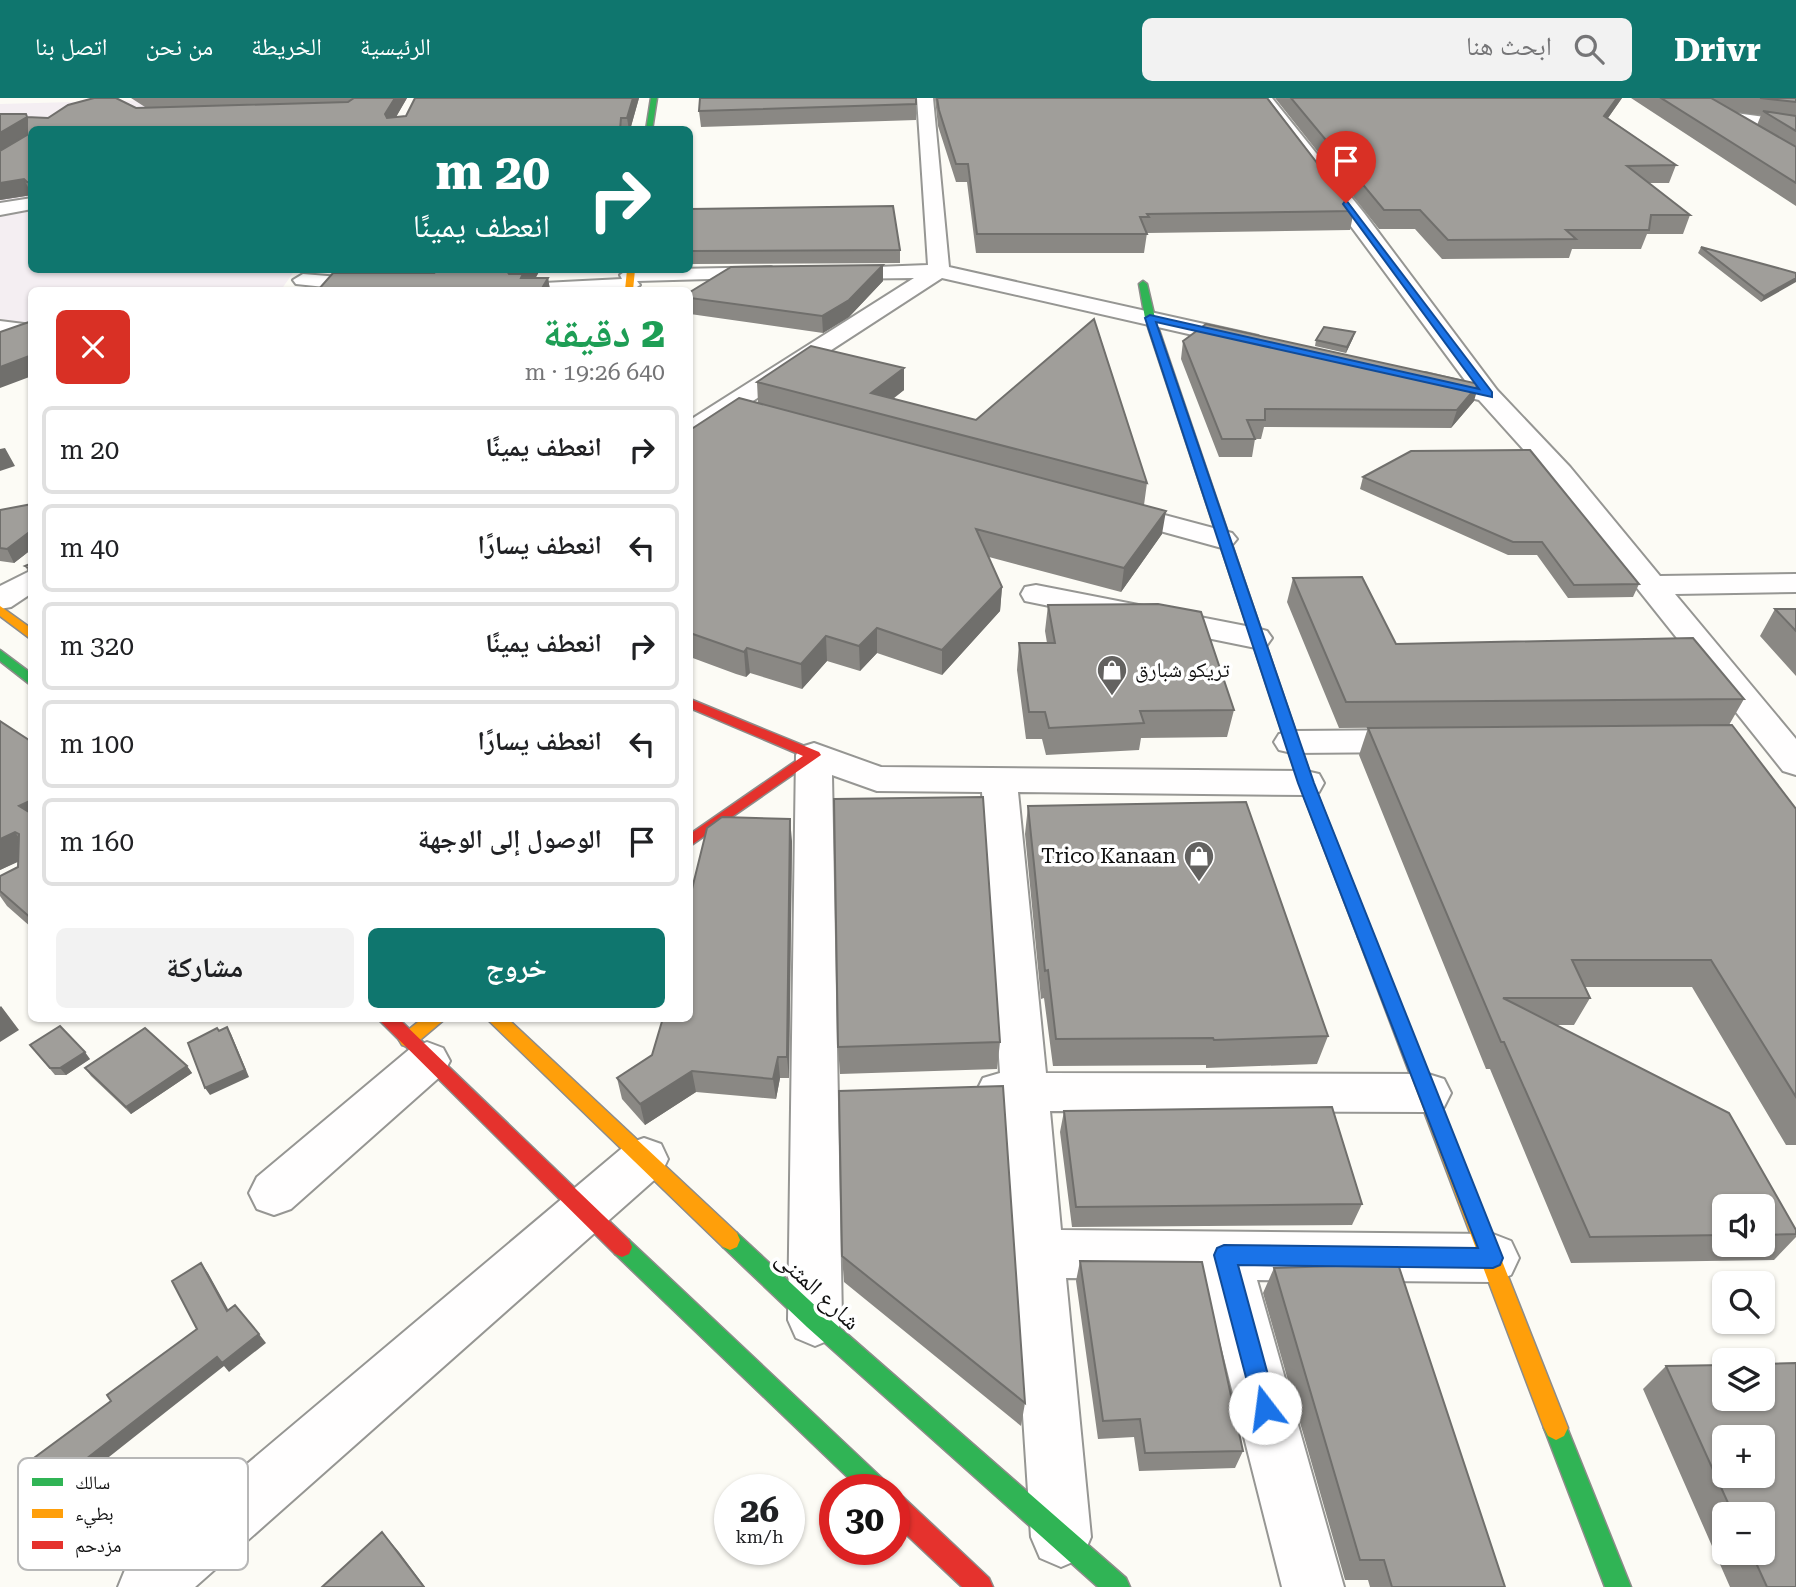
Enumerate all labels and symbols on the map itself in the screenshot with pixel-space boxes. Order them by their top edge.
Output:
pin [1316,131,1376,203]
shop icon: تريكو شبارق [1095,653,1129,697]
place label: تريكو شبارق [1135,658,1230,683]
shop icon: Trico Kanaan [1182,839,1216,883]
place label: Trico Kanaan [1041,844,1176,868]
street label: شارع المثنى [770,1244,866,1337]
position arrow [1228,1371,1302,1445]
legend [18,1458,248,1570]
text: سالك [75,1471,110,1494]
speed limit sign: 30 [819,1474,910,1565]
text: بطيء [75,1502,114,1529]
text: مزدحم [75,1534,121,1558]

